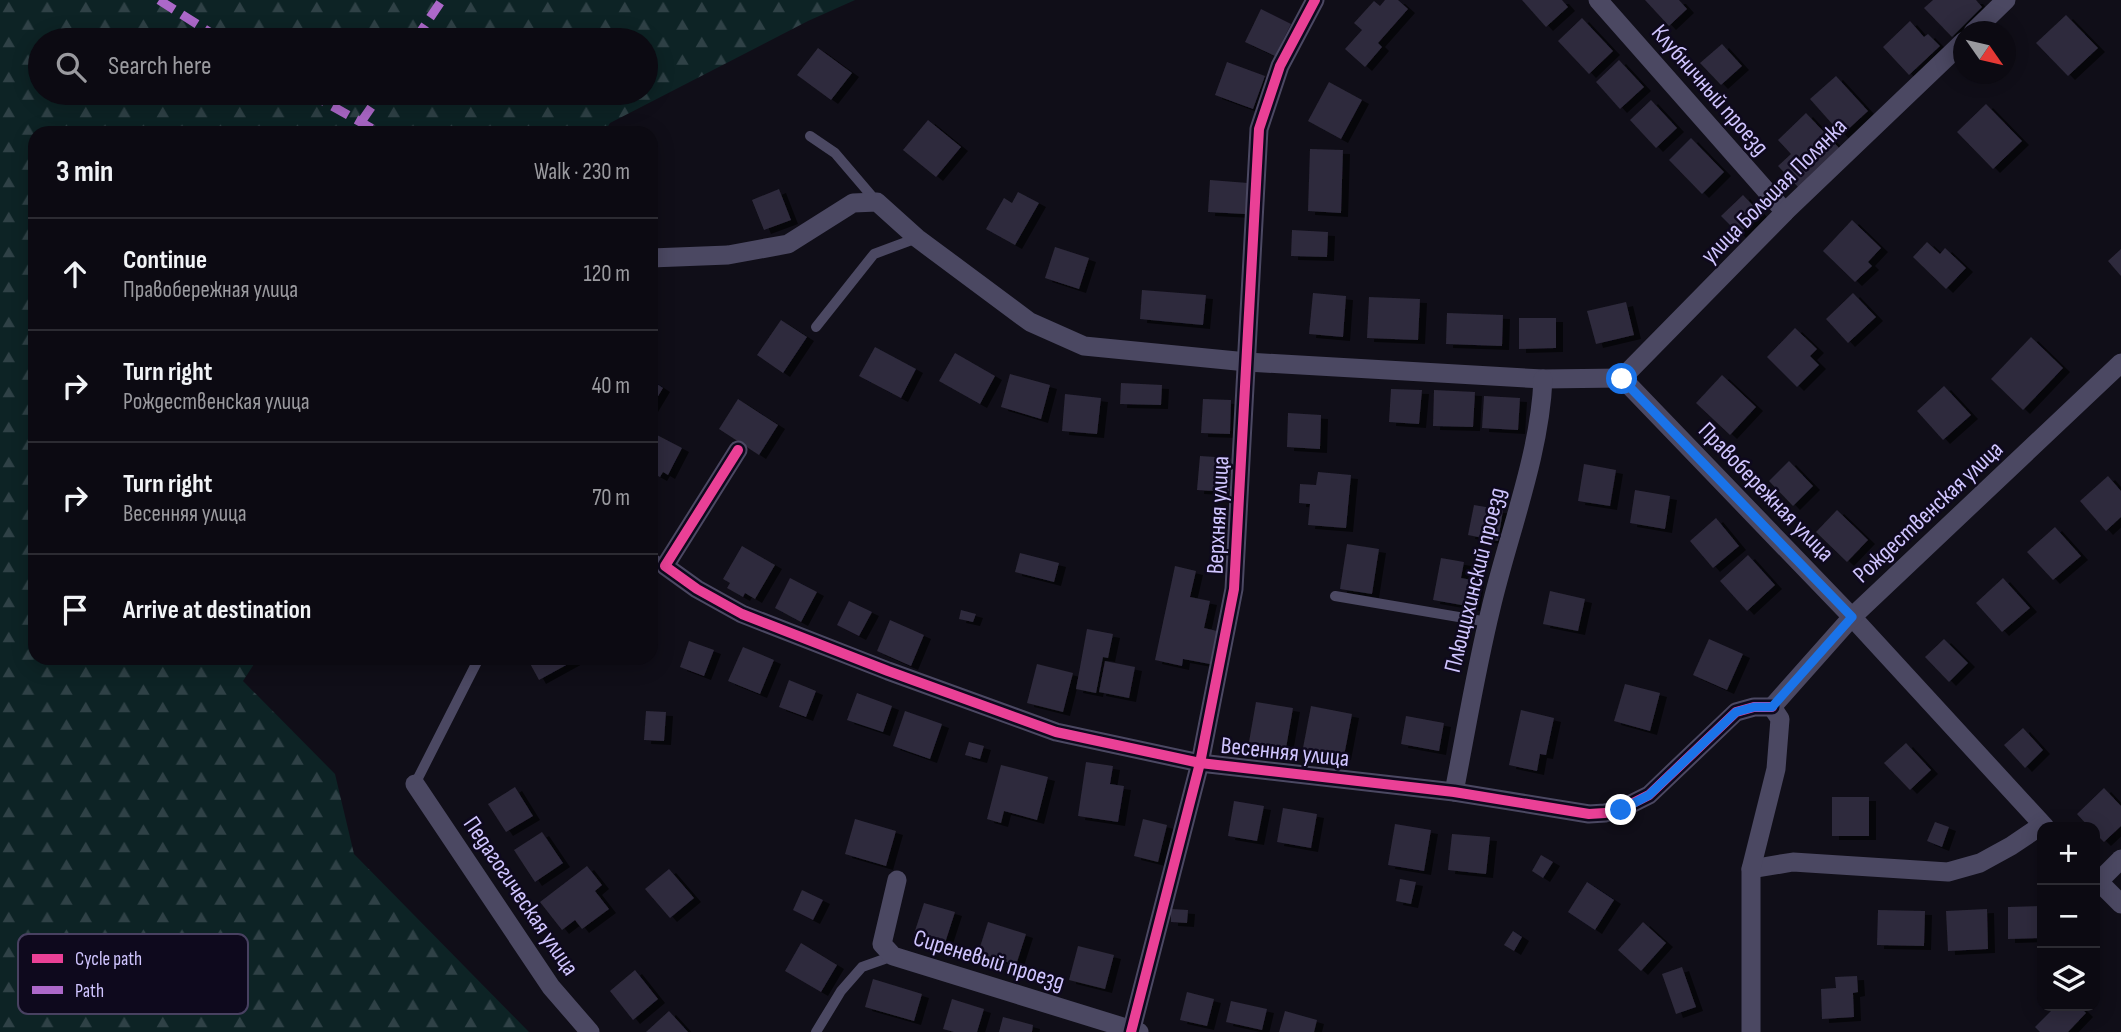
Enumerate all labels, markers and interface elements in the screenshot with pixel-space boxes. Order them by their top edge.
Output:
street label: Клубничный проезд [1645,19,1775,161]
north arrow [1953,21,2016,84]
search box [28,28,658,105]
icon: search [52,48,90,86]
text: Search here [108,51,211,82]
street label: улица Большая Полянка [1695,112,1853,270]
text: 3 min [56,154,113,190]
text: Walk · 230 m [534,158,630,186]
text: Continue [123,245,207,276]
icon: ahead [56,255,94,293]
text: 120 m [584,260,630,288]
text: Правобережная улица [123,276,298,304]
text: Turn right [123,357,212,388]
route start [1606,363,1637,394]
icon: right [56,367,94,405]
text: 40 m [592,372,630,400]
text: Рождественская улица [123,388,310,416]
street label: Правобережная улица [1692,416,1840,568]
street label: Рождественская улица [1847,435,2009,589]
street label: Верхняя улица [1200,455,1236,575]
text: Turn right [123,469,212,500]
icon: right [56,479,94,517]
text: 70 m [592,484,630,512]
street label: Плющихинский проезд [1438,485,1512,675]
text: Весенняя улица [123,500,247,528]
icon: arrive [56,591,94,629]
text: Arrive at destination [123,595,311,626]
street label: Весенняя улица [1219,731,1351,773]
route end [1605,794,1636,825]
street label: Педагогическая улица [457,811,585,981]
map controls [2037,822,2100,1011]
button: + [2037,822,2100,885]
button: − [2037,885,2100,948]
street label: Сиреневый проезд [910,923,1068,997]
legend [18,934,248,1014]
text: Cycle path [75,948,142,971]
button: layers [2037,948,2100,1011]
text: Path [75,980,104,1003]

